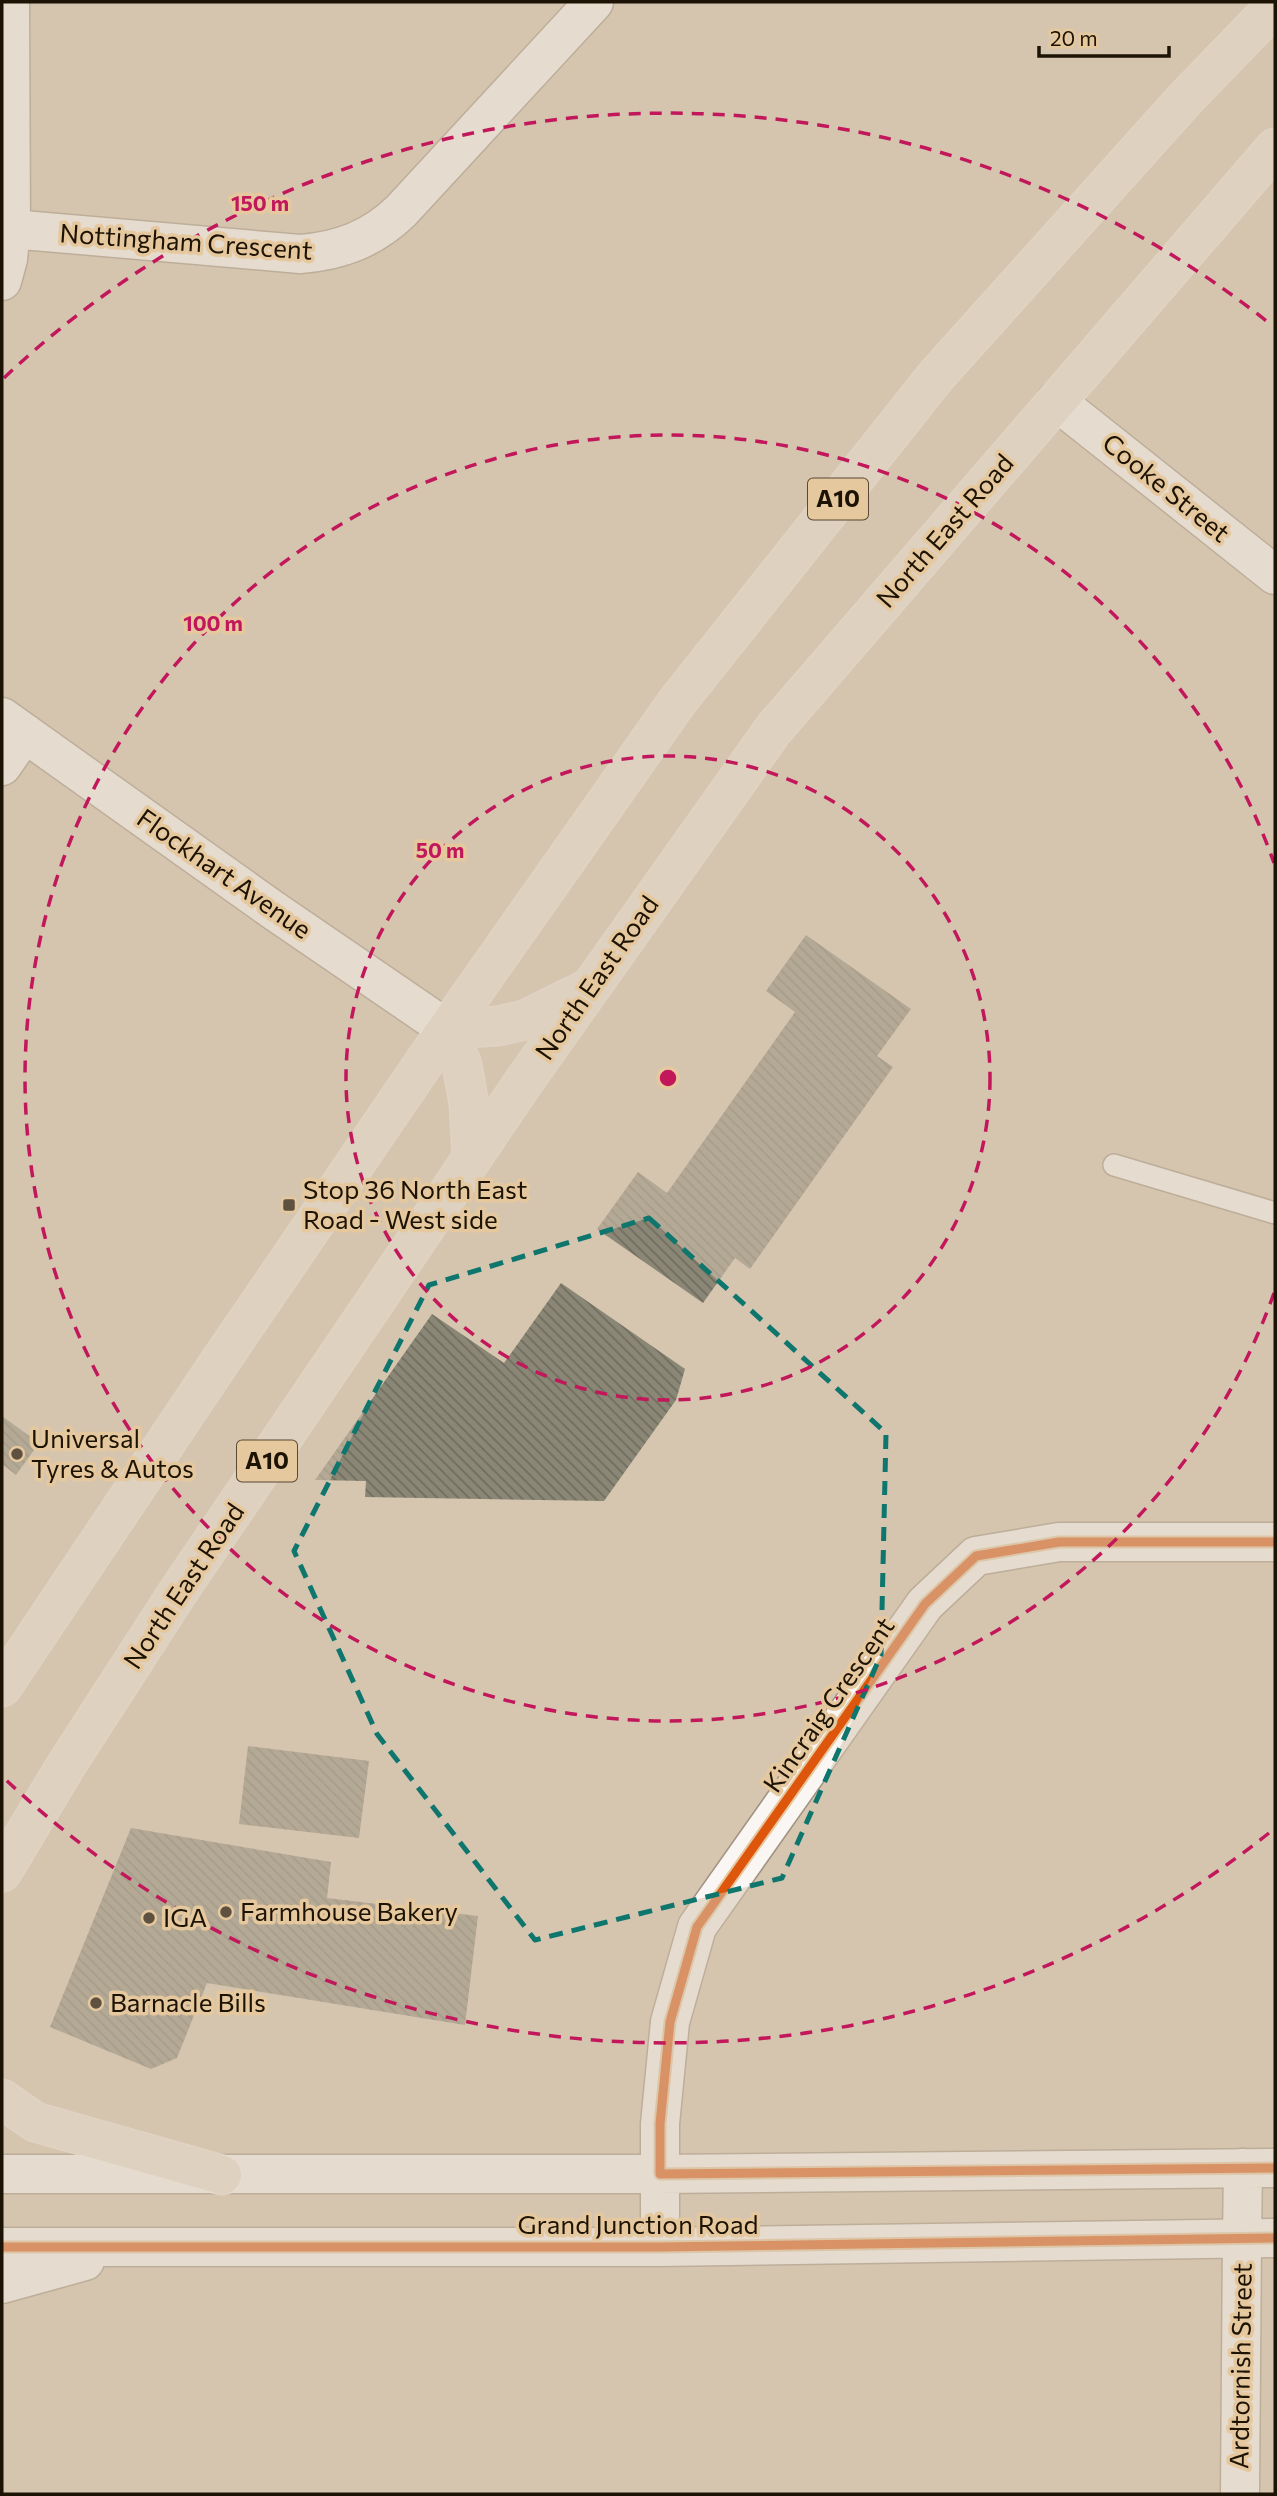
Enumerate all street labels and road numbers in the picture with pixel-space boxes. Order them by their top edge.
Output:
street label: Nottingham Crescent [59,216,314,265]
street label: Cooke Street [1097,426,1237,548]
street label: North East Road [869,447,1019,613]
road number: A10 [808,478,868,520]
street label: Flockhart Avenue [132,801,318,944]
street label: North East Road [528,889,664,1065]
road number: A10 [237,1441,297,1482]
street label: North East Road [116,1496,250,1674]
street label: Kincraig Crescent [756,1611,900,1798]
street label: Grand Junction Road [518,2208,759,2239]
street label: Ardtornish Street [1222,2263,1257,2469]

